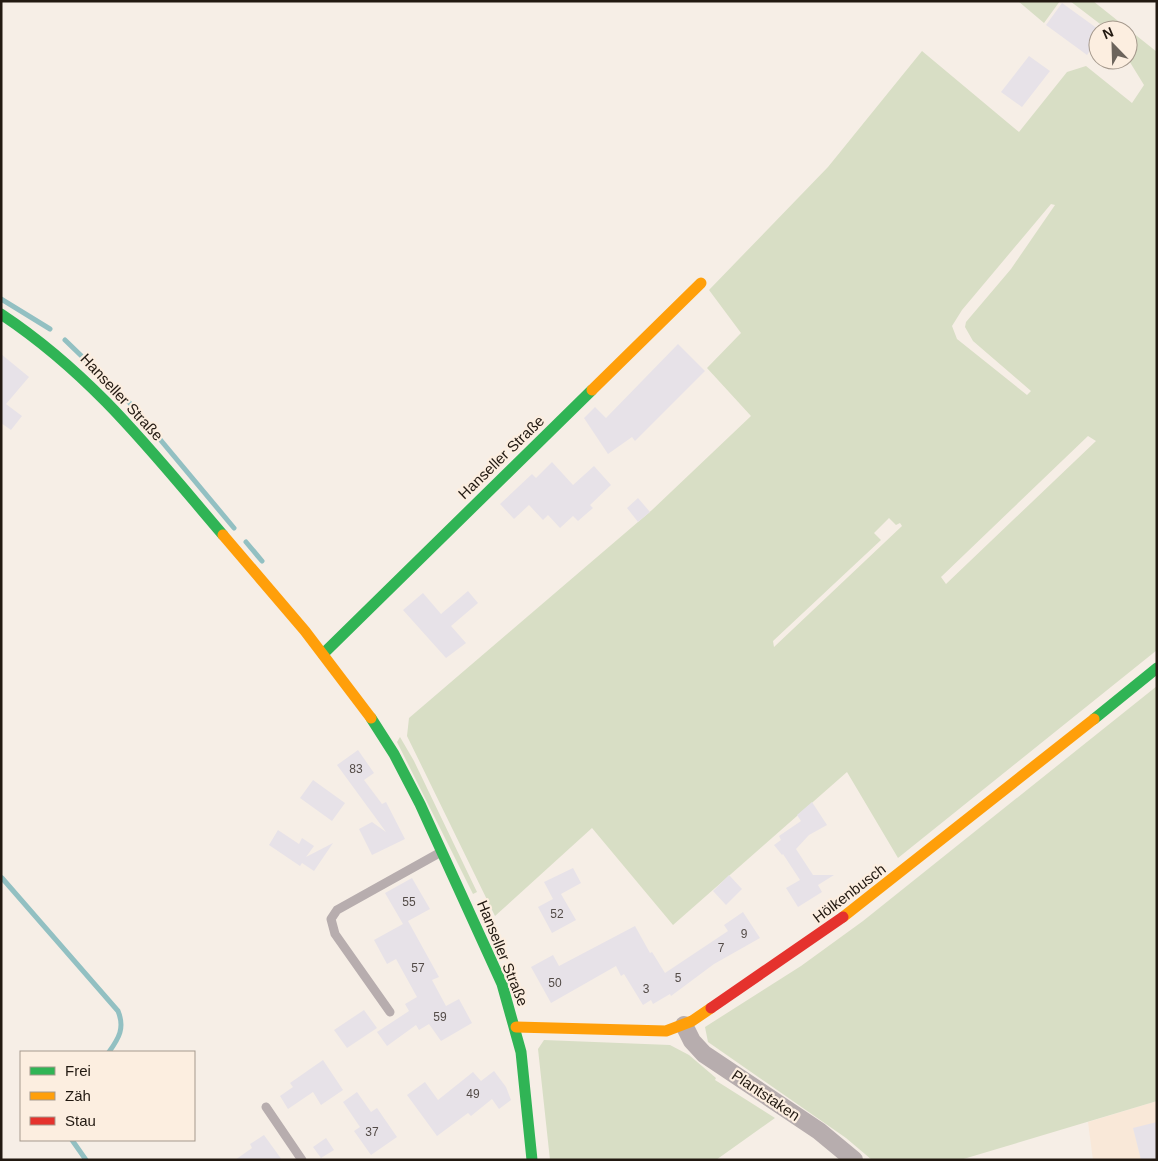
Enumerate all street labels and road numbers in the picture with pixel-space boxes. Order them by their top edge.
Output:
street label: Hanseller Straße [77,350,167,444]
street label: Hanseller Straße [455,412,547,502]
street label: Hölkenbusch [809,860,889,926]
street label: Hanseller Straße [474,898,532,1008]
street label: Plantstaken [729,1066,803,1124]

